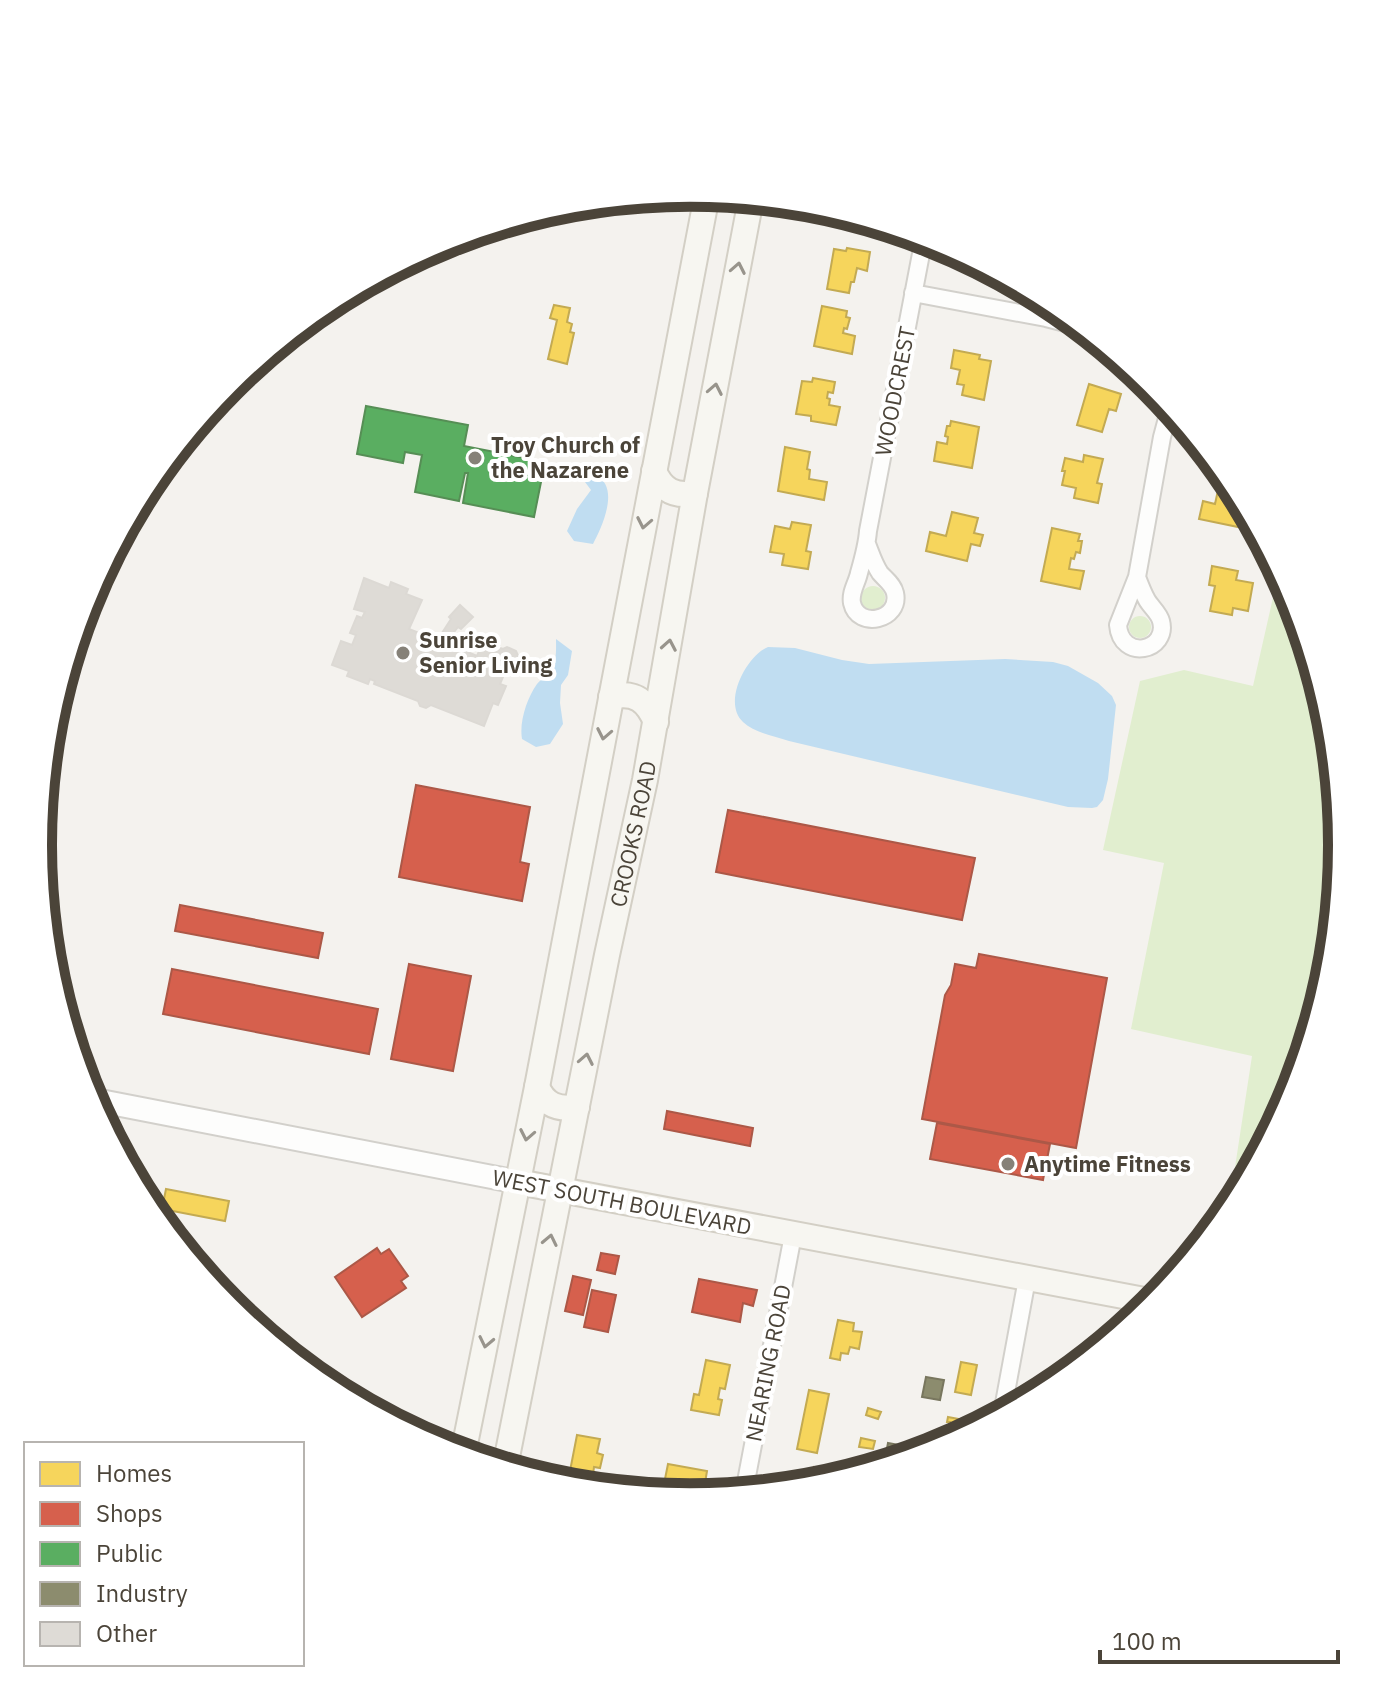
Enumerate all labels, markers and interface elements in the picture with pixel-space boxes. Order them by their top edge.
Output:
one-way arrow [728,261,745,274]
street label: WOODCREST [868,323,921,458]
one-way arrow [706,383,723,396]
place label: Troy Church of the Nazarene [491,430,640,484]
marker: Troy Church of the Nazarene [466,449,484,467]
one-way arrow [637,516,654,529]
place label: Sunrise Senior Living [419,625,553,679]
one-way arrow [660,638,677,652]
marker: Sunrise Senior Living [394,644,412,662]
one-way arrow [597,727,614,740]
street label: CROOKS ROAD [603,759,662,909]
one-way arrow [577,1052,594,1066]
one-way arrow [520,1128,537,1141]
place label: Anytime Fitness [1024,1149,1191,1178]
marker: Anytime Fitness [999,1155,1017,1173]
street label: WEST SOUTH BOULEVARD [490,1162,754,1241]
one-way arrow [541,1233,558,1247]
street label: NEARING ROAD [738,1282,797,1444]
one-way arrow [478,1335,495,1349]
legend [24,1442,304,1666]
text: Homes [96,1457,172,1489]
text: Shops [96,1497,163,1529]
text: Public [96,1537,163,1569]
text: Industry [96,1577,188,1609]
scale bar [1100,1614,1338,1664]
text: Other [96,1617,157,1649]
text: 100 m [1112,1625,1182,1657]

